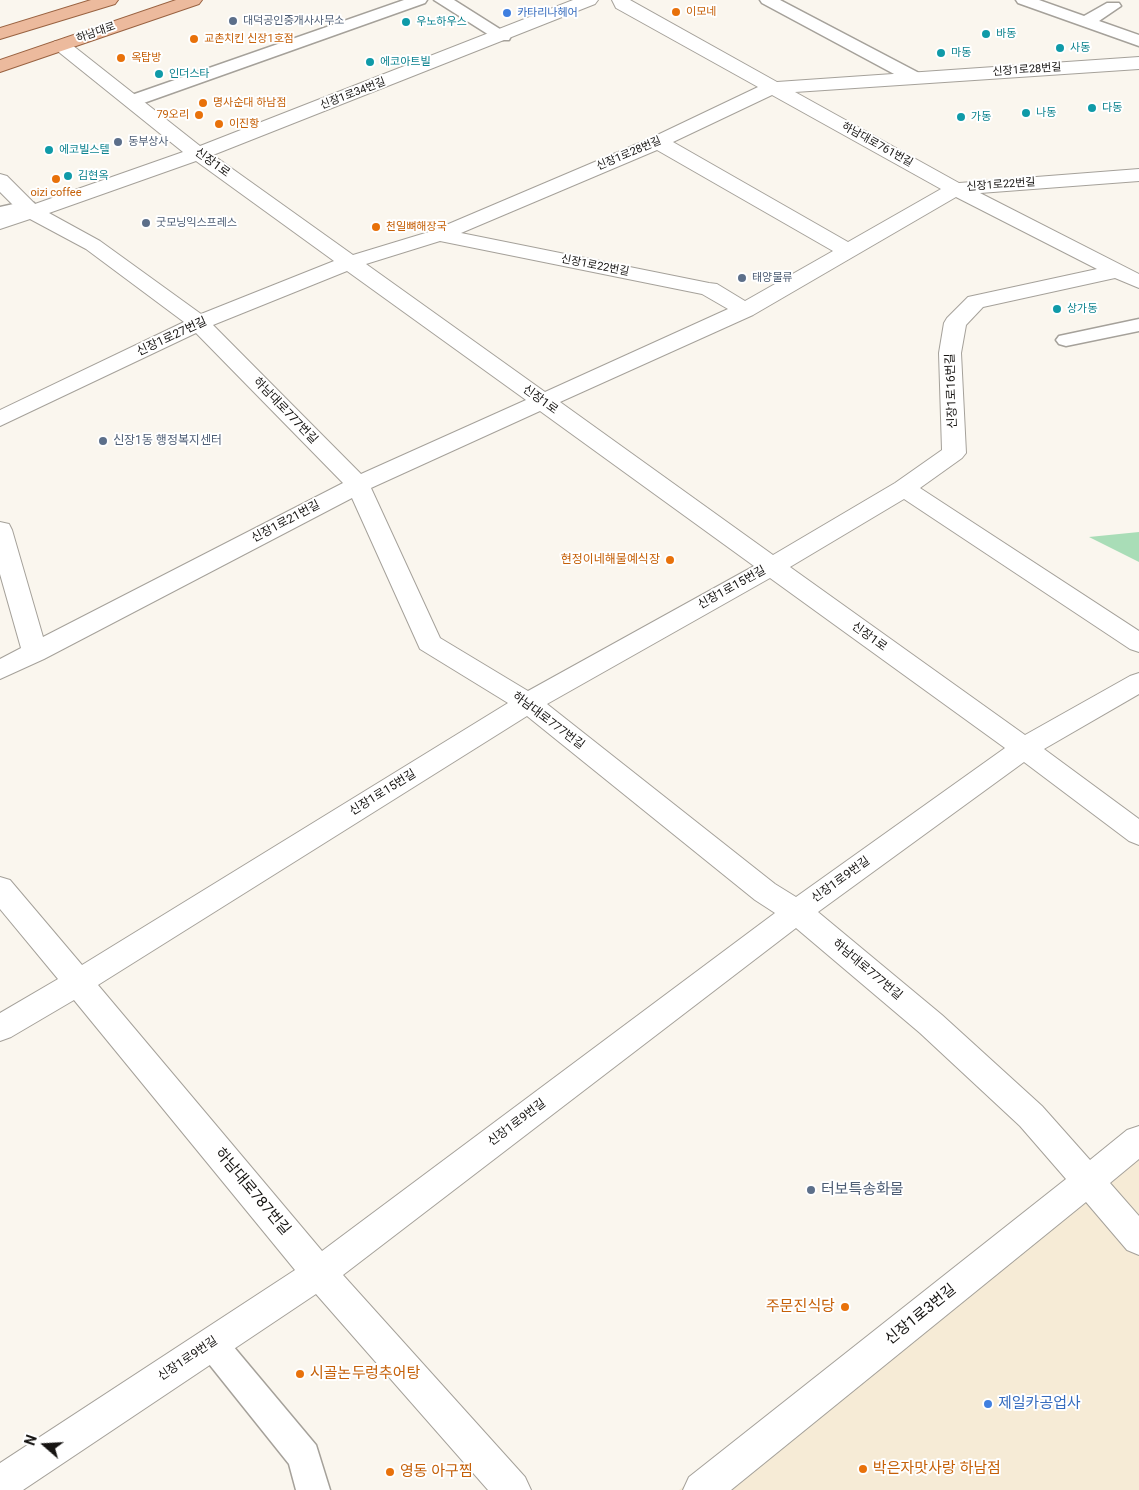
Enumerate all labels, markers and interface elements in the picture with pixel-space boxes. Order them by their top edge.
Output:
place label: 이모네 [686,5,716,19]
place label: 카타리나헤어 [517,6,578,20]
marker: 이모네 [670,6,682,18]
marker: 카타리나헤어 [501,7,513,19]
place label: 대덕공인중개사사무소 [243,14,344,28]
marker: 대덕공인중개사사무소 [227,15,239,27]
place label: 우노하우스 [416,15,467,29]
marker: 우노하우스 [400,16,412,28]
street label: 하남대로 [75,20,117,46]
place label: 바동 [996,27,1016,41]
marker: 바동 [980,28,992,40]
place label: 교촌치킨 신장1호점 [204,32,294,46]
marker: 교촌치킨 신장1호점 [188,33,200,45]
place label: 사동 [1070,41,1090,55]
marker: 사동 [1054,42,1066,54]
place label: 마동 [951,46,971,60]
marker: 마동 [935,47,947,59]
place label: 옥탑방 [131,51,161,65]
marker: 옥탑방 [115,52,127,64]
place label: 에코아트빌 [380,55,431,69]
marker: 에코아트빌 [364,56,376,68]
street label: 신장1로28번길 [992,61,1062,79]
place label: 인더스타 [169,67,209,81]
marker: 인더스타 [153,68,165,80]
street label: 신장1로34번길 [318,75,388,113]
place label: 명사순대 하남점 [213,96,287,110]
marker: 명사순대 하남점 [197,97,209,109]
place label: 다동 [1102,101,1122,115]
marker: 다동 [1086,102,1098,114]
place label: 나동 [1036,106,1056,120]
marker: 나동 [1020,107,1032,119]
place label: 79오리 [156,108,189,122]
marker: 79오리 [193,109,205,121]
place label: 가동 [971,110,991,124]
marker: 가동 [955,111,967,123]
place label: 이진항 [229,117,259,131]
marker: 이진항 [213,118,225,130]
street label: 하남대로761번길 [839,120,915,170]
street label: 신장1로28번길 [595,134,663,174]
place label: 동부상사 [128,135,168,149]
marker: 동부상사 [112,136,124,148]
place label: 에코빌스텔 [59,143,110,157]
marker: 에코빌스텔 [43,144,55,156]
street label: 신장1로 [192,145,232,181]
place label: 김현옥 [78,169,108,183]
marker: 김현옥 [62,170,74,182]
marker: oizi coffee [50,173,62,185]
street label: 신장1로22번길 [966,176,1036,194]
place label: oizi coffee [30,186,82,200]
place label: 굿모닝익스프레스 [156,216,237,230]
marker: 굿모닝익스프레스 [140,217,152,229]
place label: 천일뼈해장국 [386,220,447,234]
marker: 천일뼈해장국 [370,221,382,233]
street label: 신장1로22번길 [560,253,630,279]
place label: 태양물류 [752,271,792,285]
marker: 태양물류 [736,272,748,284]
place label: 상가동 [1067,302,1097,316]
marker: 상가동 [1051,303,1063,315]
street label: 신장1로27번길 [135,315,209,359]
street label: 신장1로16번길 [943,353,961,429]
street label: 하남대로777번길 [250,375,320,447]
street label: 신장1로 [520,382,560,418]
place label: 신장1동 행정복지센터 [113,434,222,448]
marker: 신장1동 행정복지센터 [97,435,109,447]
street label: 신장1로21번길 [249,498,323,546]
place label: 현정이네해물예식장 [561,553,660,567]
marker: 현정이네해물예식장 [664,554,676,566]
street label: 신장1로15번길 [696,563,768,613]
street label: 신장1로 [849,619,889,655]
street label: 하남대로777번길 [509,689,587,753]
street label: 신장1로15번길 [347,767,419,819]
street label: 신장1로9번길 [809,854,873,906]
street label: 하남대로777번길 [829,937,905,1003]
street label: 신장1로9번길 [485,1097,549,1149]
street label: 하남대로787번길 [210,1145,294,1239]
place label: 터보특송화물 [821,1181,904,1199]
marker: 터보특송화물 [805,1184,817,1196]
street label: 신장1로3번길 [882,1281,960,1349]
place label: 주문진식당 [766,1298,835,1316]
marker: 주문진식당 [839,1301,851,1313]
street label: 신장1로9번길 [156,1334,220,1384]
place label: 시골논두렁추어탕 [310,1365,420,1383]
marker: 시골논두렁추어탕 [294,1368,306,1380]
place label: 제일카공업사 [998,1395,1081,1413]
marker: 제일카공업사 [982,1398,994,1410]
north arrow [20,1420,70,1470]
text: N [22,1433,40,1447]
place label: 박은자맛사랑 하남점 [873,1460,1001,1478]
place label: 영동 아구찜 [400,1463,473,1481]
marker: 박은자맛사랑 하남점 [857,1463,869,1475]
marker: 영동 아구찜 [384,1466,396,1478]

